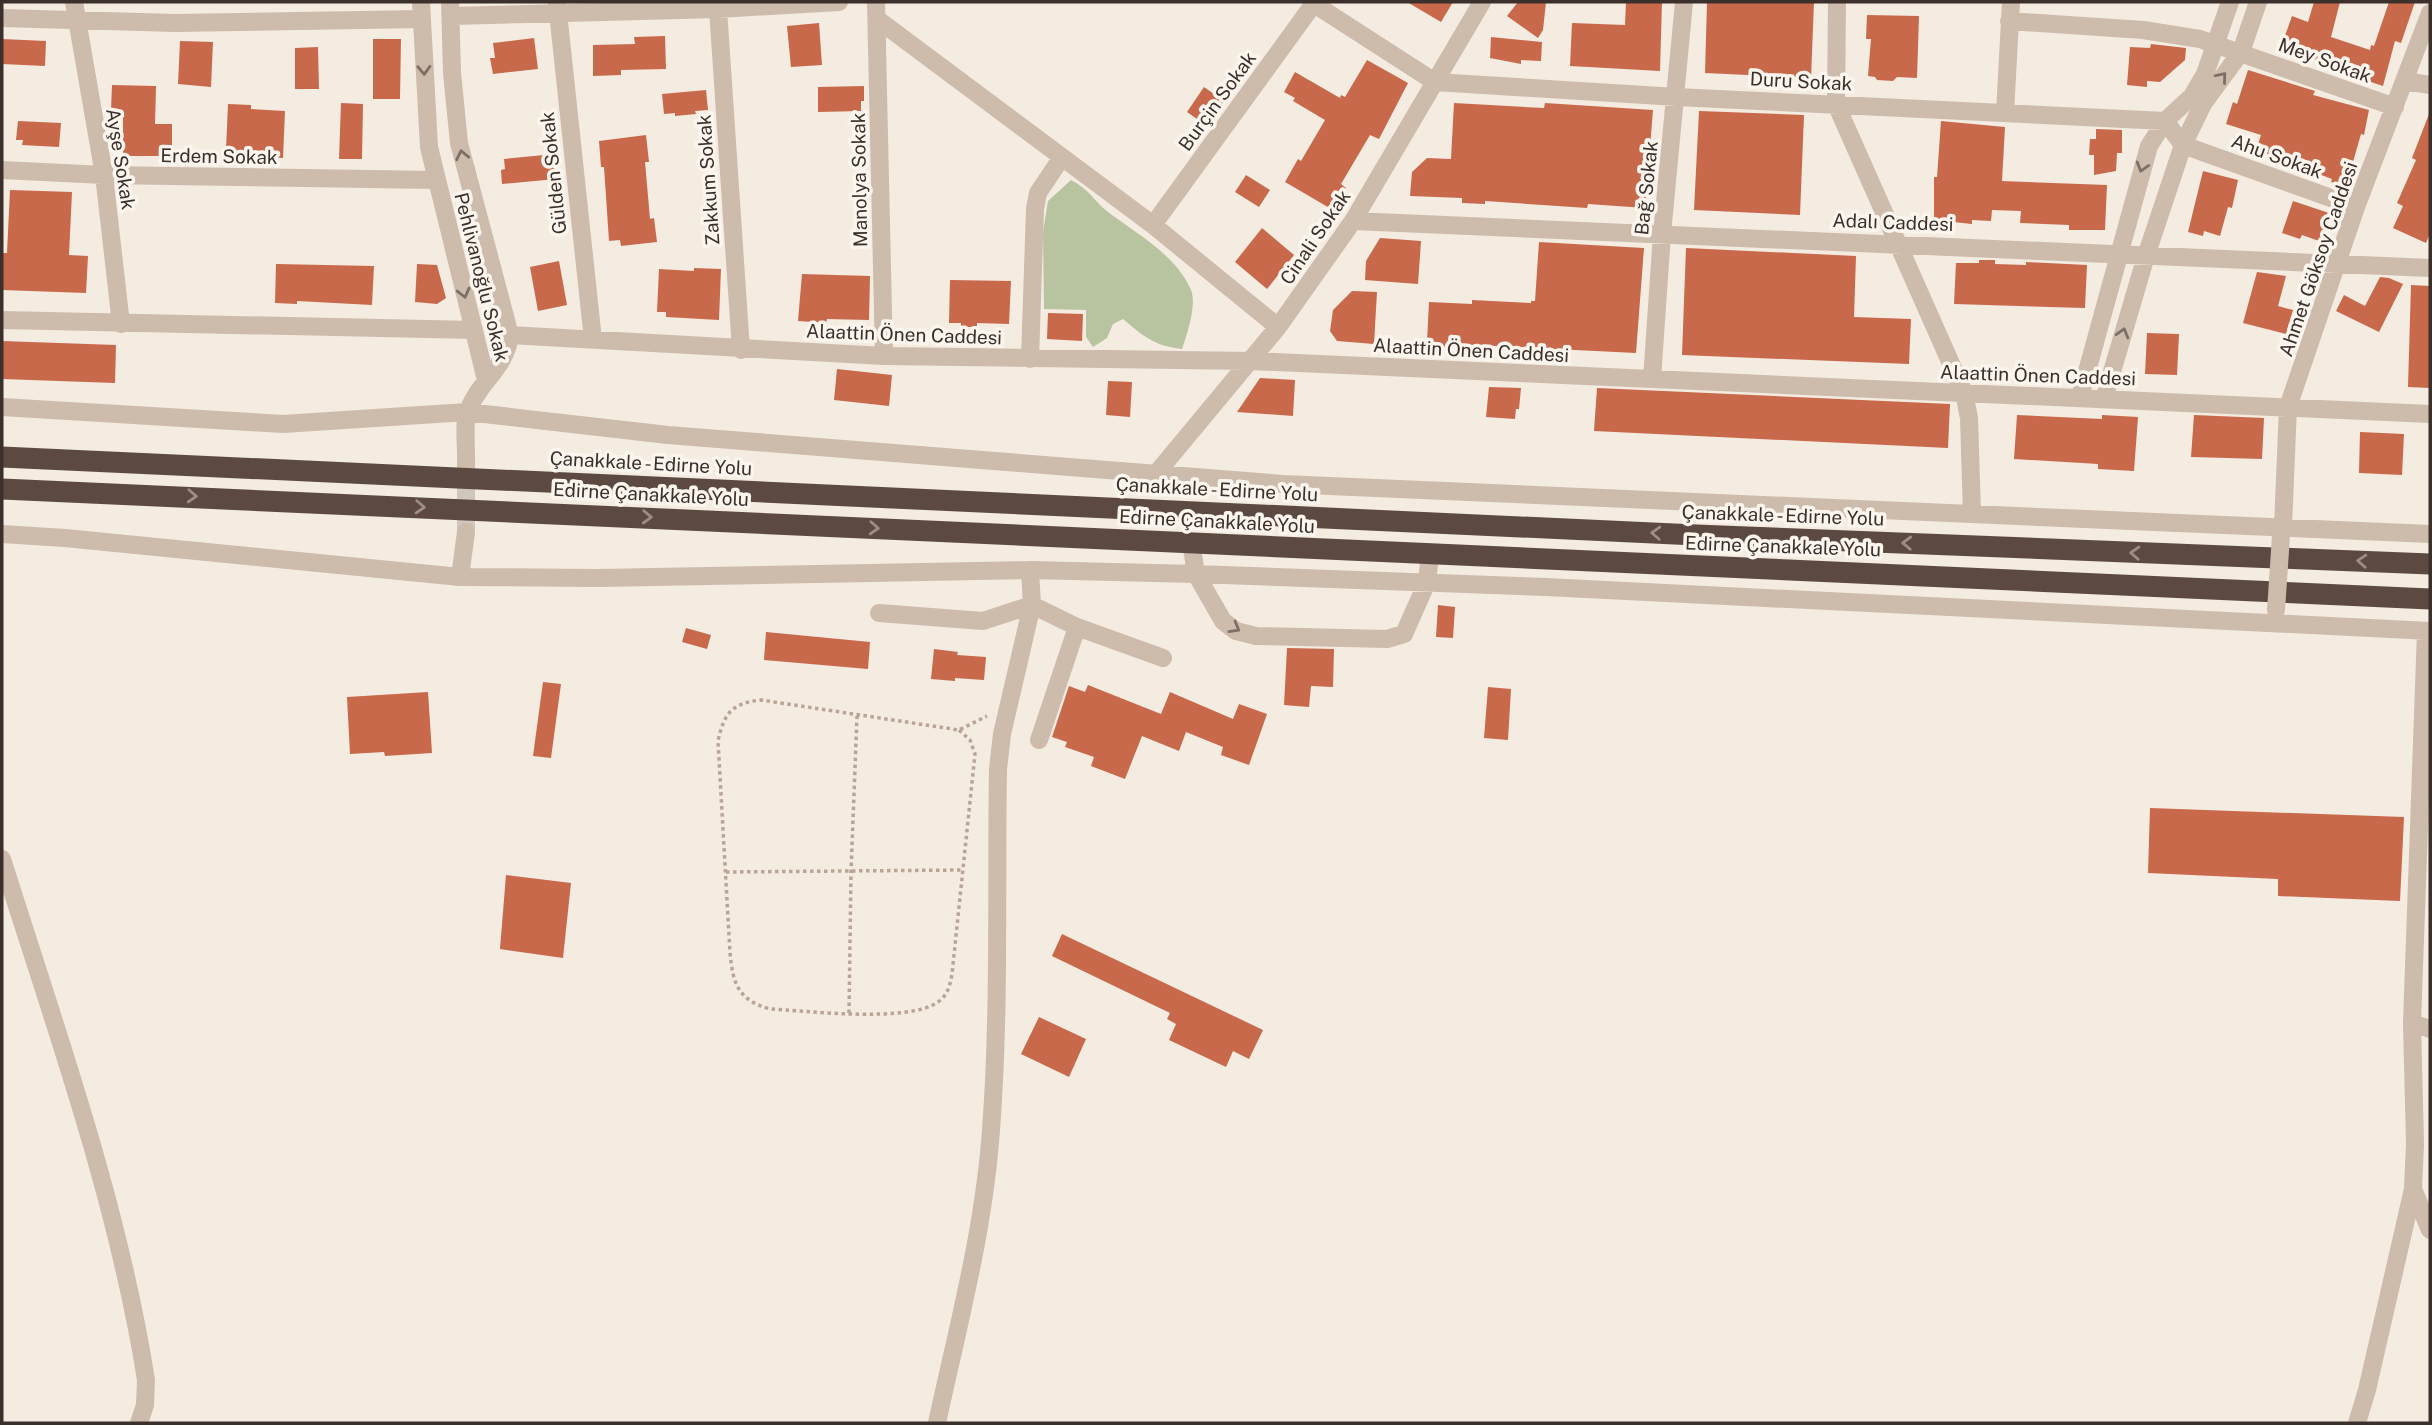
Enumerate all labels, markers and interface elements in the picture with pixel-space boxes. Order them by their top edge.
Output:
street label: Mey Sokak [2276,33,2375,87]
street label: Burçin Sokak [1174,47,1260,155]
one-way arrow [416,65,431,76]
street label: Duru Sokak [1749,67,1853,95]
one-way arrow [2214,72,2227,84]
street label: Ayşe Sokak [102,107,140,212]
street label: Gülden Sokak [536,110,570,235]
street label: Manolya Sokak [847,112,871,247]
street label: Zakkum Sokak [692,114,724,246]
street label: Ahu Sokak [2229,129,2326,183]
street label: Bağ Sokak [1630,139,1662,236]
street label: Erdem Sokak [160,144,278,168]
one-way arrow [455,149,470,161]
street label: Ahmet Göksoy Caddesi [2274,159,2362,359]
one-way arrow [2136,161,2151,173]
street label: Cinali Sokak [1275,185,1355,288]
street label: Pehlivanoğlu Sokak [450,190,514,364]
street label: Adalı Caddesi [1832,209,1954,235]
one-way arrow [456,287,470,299]
street label: Alaattin Önen Caddesi [806,320,1002,348]
one-way arrow [2115,327,2130,339]
street label: Alaattin Önen Caddesi [1372,334,1570,366]
street label: Alaattin Önen Caddesi [1940,361,2136,389]
street label: Çanakkale - Edirne Yolu [549,447,753,479]
street label: Çanakkale - Edirne Yolu [1115,473,1319,505]
street label: Edirne Çanakkale Yolu [552,478,750,510]
one-way arrow [187,489,198,504]
one-way arrow [414,499,425,514]
street label: Çanakkale - Edirne Yolu [1681,500,1885,530]
street label: Edirne Çanakkale Yolu [1118,505,1316,537]
one-way arrow [642,509,653,524]
one-way arrow [869,520,880,535]
one-way arrow [1650,525,1661,540]
street label: Edirne Çanakkale Yolu [1685,532,1881,560]
one-way arrow [1902,536,1913,551]
one-way arrow [2129,545,2140,560]
one-way arrow [2356,554,2367,569]
one-way arrow [1228,620,1241,633]

